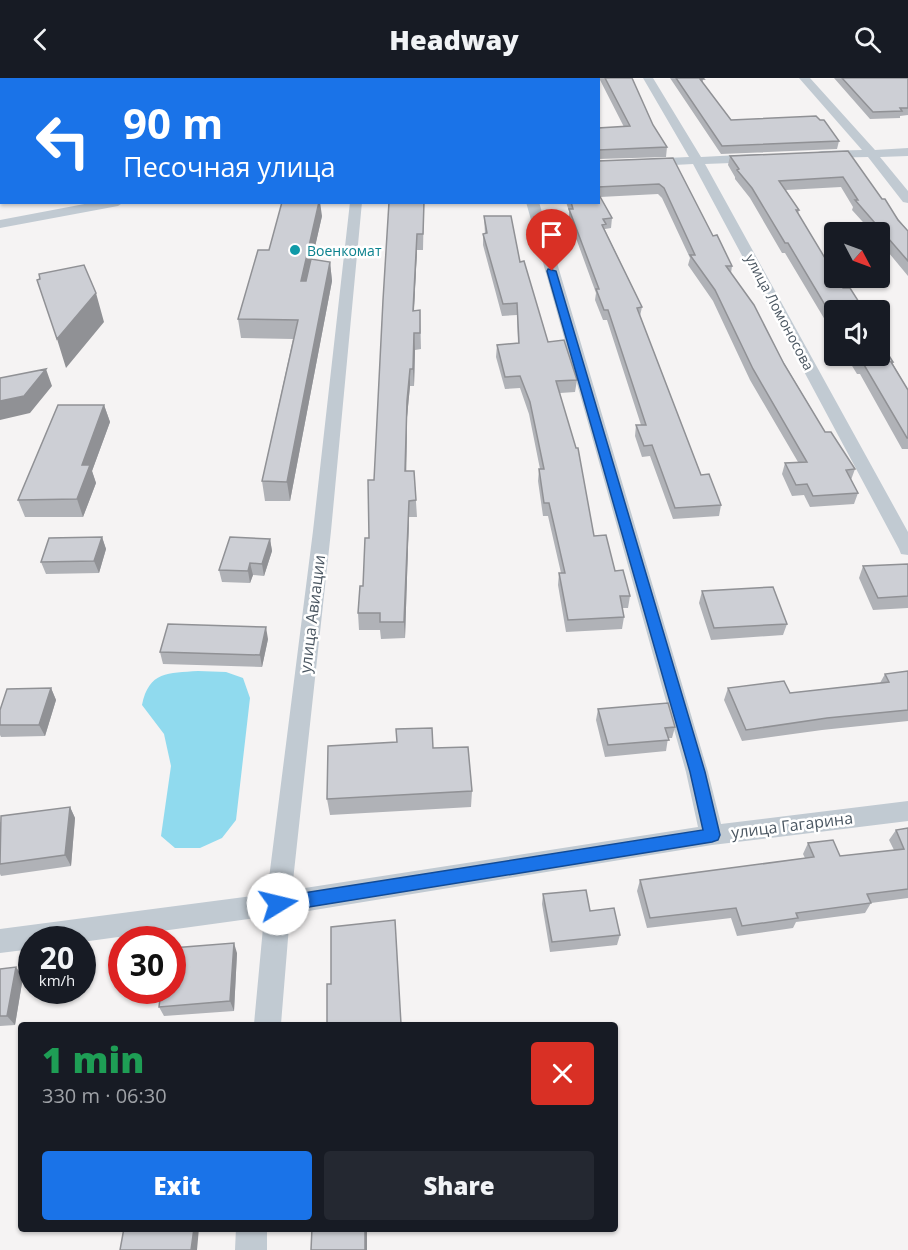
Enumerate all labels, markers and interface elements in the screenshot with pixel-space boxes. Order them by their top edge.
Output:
text: Headway [389,21,519,58]
icon: back [24,23,57,56]
icon: search [851,23,884,56]
text: 90 m [123,94,223,151]
icon: left [24,102,102,180]
text: Песочная улица [123,148,335,185]
pin [526,209,577,271]
icon: arrive [535,218,568,251]
north arrow [824,222,890,288]
map controls [824,222,890,366]
place label: Военкомат [307,241,382,260]
marker: Военкомат [288,243,302,257]
street label: улица Ломоносова [741,250,819,374]
button: sound [824,300,890,366]
street label: улица Авиации [294,554,330,674]
street label: улица Гагарина [730,807,854,843]
position arrow [246,872,310,936]
speed limit sign: 30 [108,926,186,1004]
text: 20 [40,937,74,978]
text: km/h [39,970,75,990]
text: 1 min [42,1035,144,1084]
button: close [531,1042,594,1105]
text: 330 m · 06:30 [42,1082,167,1109]
button: Exit [42,1151,312,1220]
button: Share [324,1151,594,1220]

